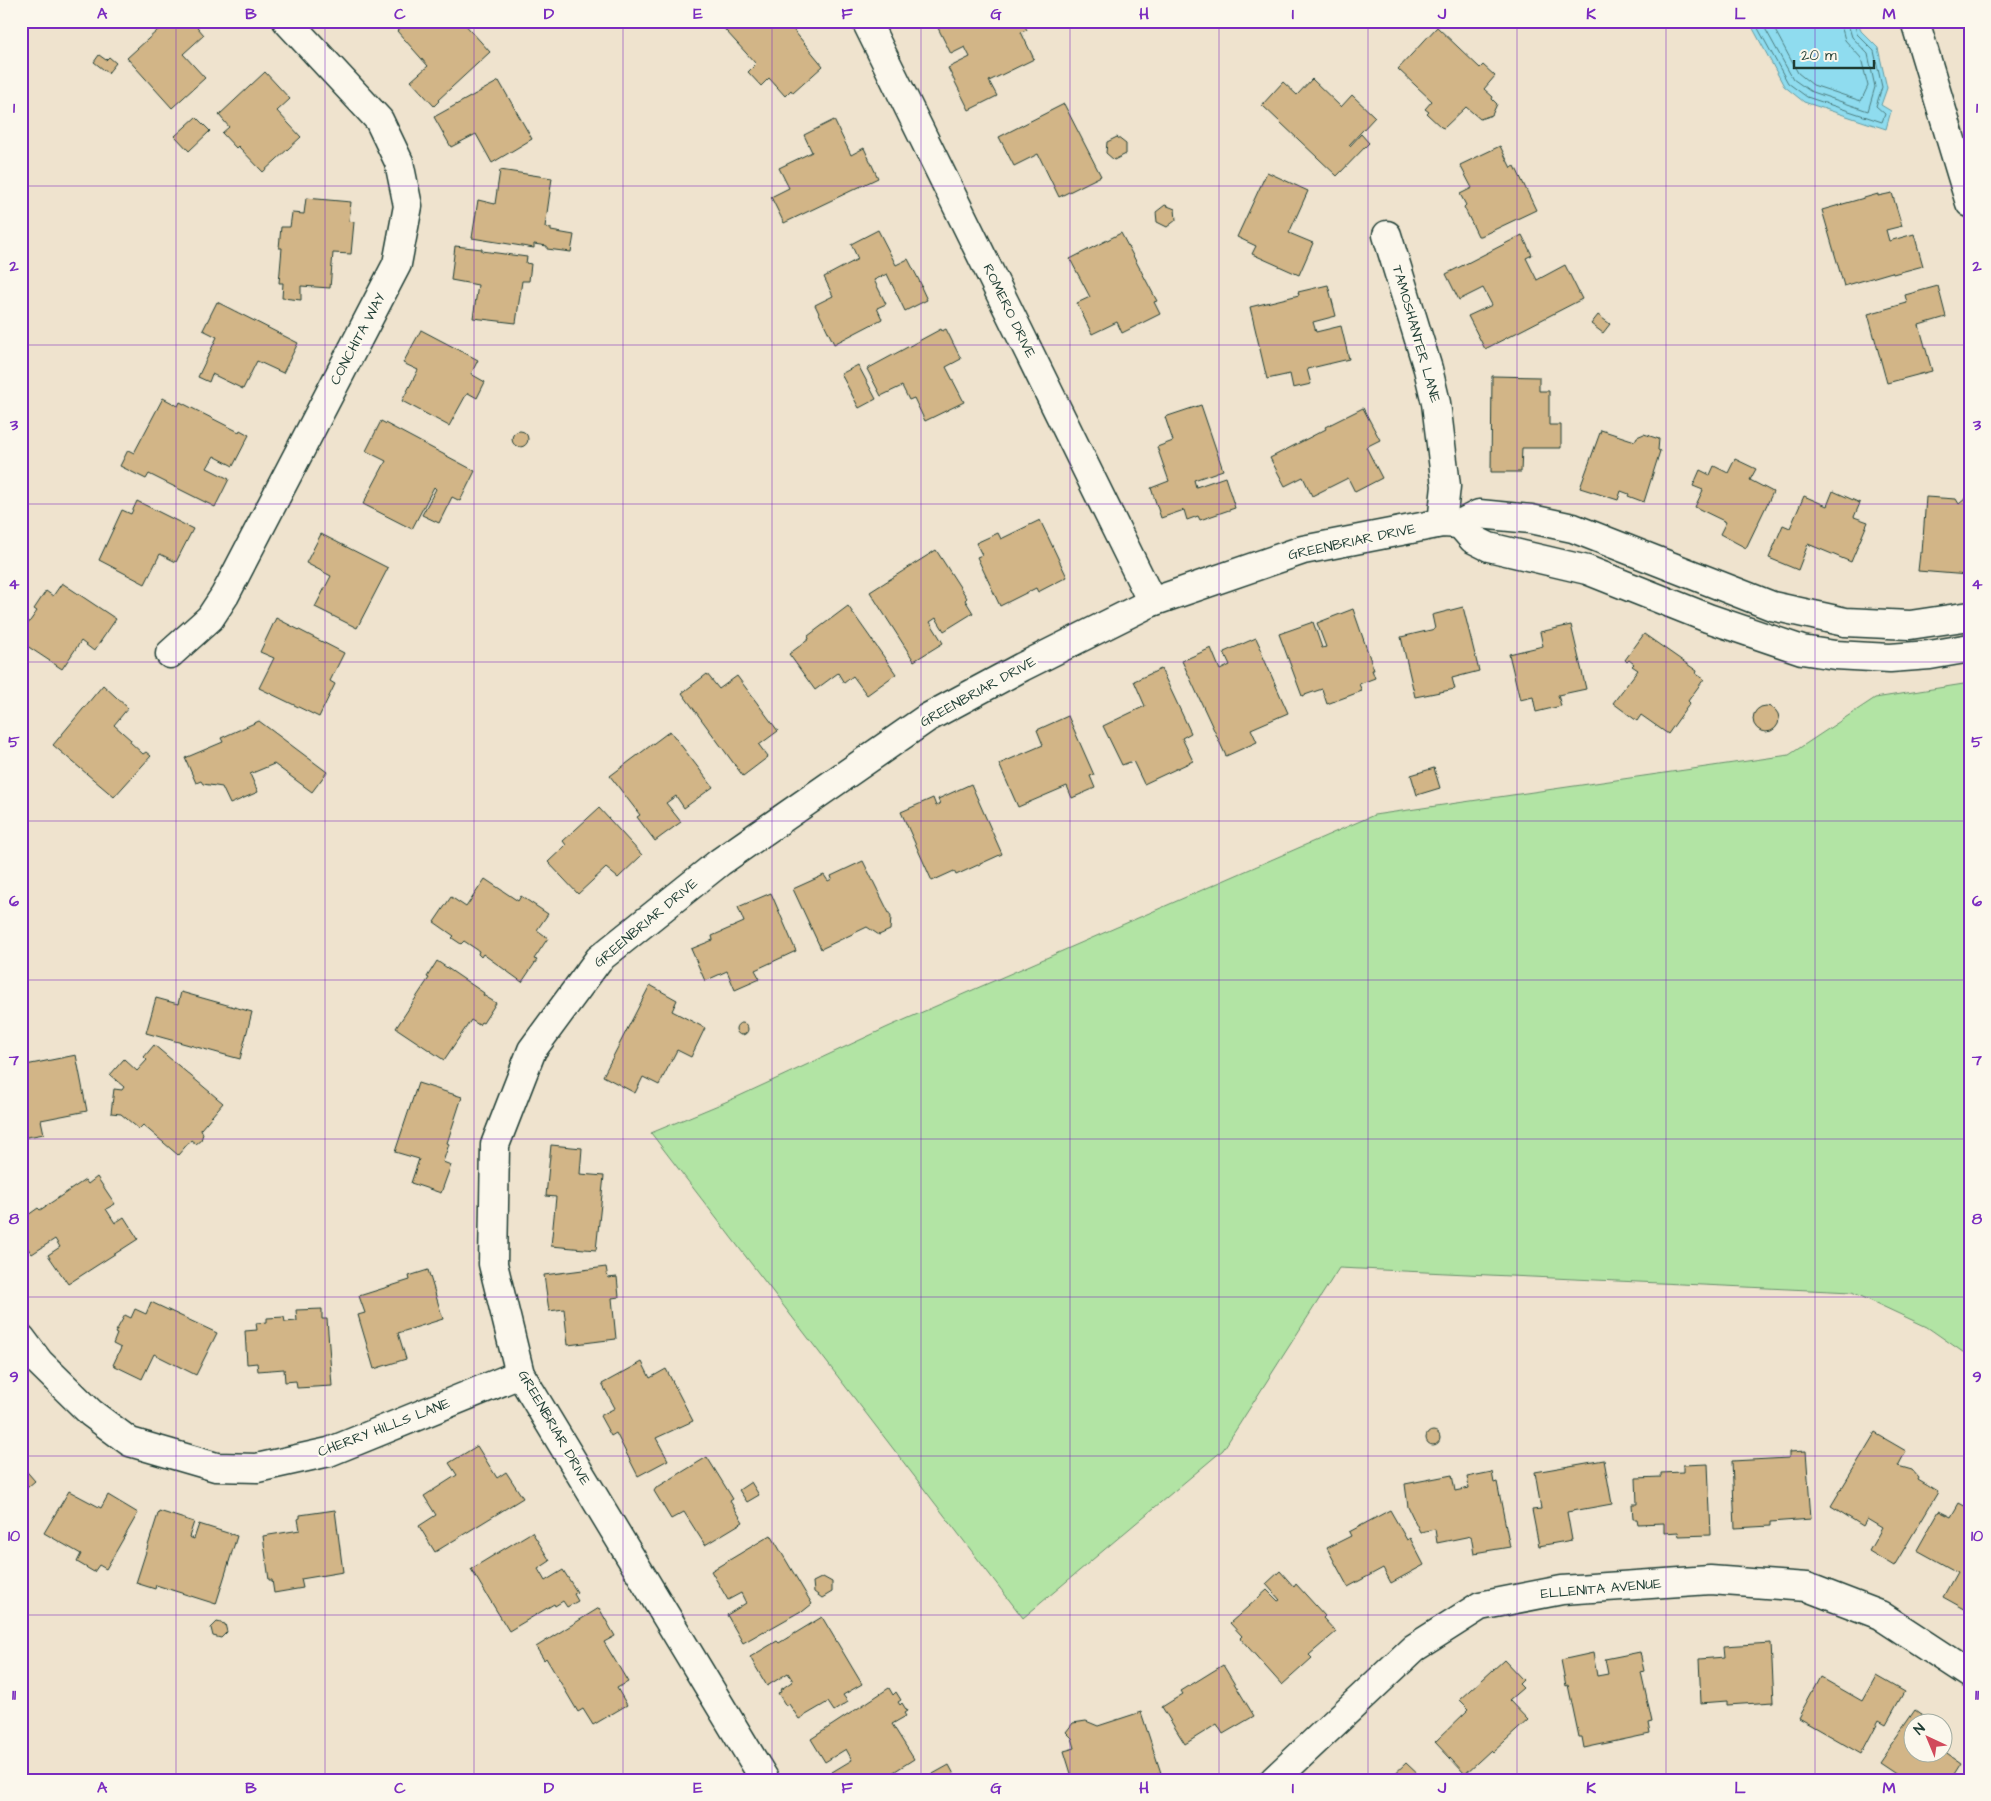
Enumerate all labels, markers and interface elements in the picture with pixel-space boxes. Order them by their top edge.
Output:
text: A [97,3,108,25]
text: B [245,3,257,25]
text: C [394,3,406,25]
text: D [544,3,555,25]
text: E [693,3,703,25]
text: F [841,3,853,25]
text: G [990,3,1002,25]
text: H [1139,3,1149,25]
text: I [1292,3,1294,25]
text: J [1437,3,1447,25]
text: K [1586,3,1596,25]
text: L [1734,3,1746,25]
text: M [1882,3,1896,25]
scale bar [1794,38,1874,70]
text: 20 m [1801,45,1837,66]
text: 1 [13,97,16,119]
text: 1 [1976,97,1979,119]
text: 2 [8,255,19,277]
text: 2 [1971,255,1982,277]
street label: ROMERO DRIVE [978,261,1041,362]
street label: TAMOSHANTER LANE [1387,263,1445,406]
street label: CONCHITA WAY [325,289,391,389]
text: 3 [9,414,19,436]
text: 3 [1972,414,1982,436]
street label: GREENBRIAR DRIVE [1286,519,1418,565]
text: 4 [9,573,20,595]
text: 4 [1972,573,1983,595]
street label: GREENBRIAR DRIVE [916,651,1040,732]
text: 5 [8,731,20,753]
text: 5 [1971,731,1983,753]
street label: GREENBRIAR DRIVE [590,873,703,972]
text: 6 [9,890,19,912]
text: 6 [1972,890,1982,912]
text: 7 [8,1049,19,1071]
text: 7 [1971,1049,1982,1071]
text: 8 [9,1208,20,1230]
text: 8 [1972,1208,1983,1230]
text: 9 [9,1366,19,1388]
text: 9 [1972,1366,1982,1388]
street label: GREENBRIAR DRIVE [513,1367,595,1490]
street label: CHERRY HILLS LANE [315,1393,454,1462]
text: 10 [8,1525,20,1547]
text: 10 [1971,1525,1983,1547]
street label: ELLENITA AVENUE [1540,1574,1663,1604]
text: 11 [12,1684,17,1706]
text: 11 [1975,1684,1980,1706]
north arrow [1904,1714,1954,1764]
text: N [1910,1719,1930,1740]
text: A [97,1777,108,1799]
text: B [245,1777,257,1799]
text: C [394,1777,406,1799]
text: D [544,1777,555,1799]
text: E [693,1777,703,1799]
text: F [841,1777,853,1799]
text: G [990,1777,1002,1799]
text: H [1139,1777,1149,1799]
text: I [1292,1777,1294,1799]
text: J [1437,1777,1447,1799]
text: K [1586,1777,1596,1799]
text: L [1734,1777,1746,1799]
text: M [1882,1777,1896,1799]

